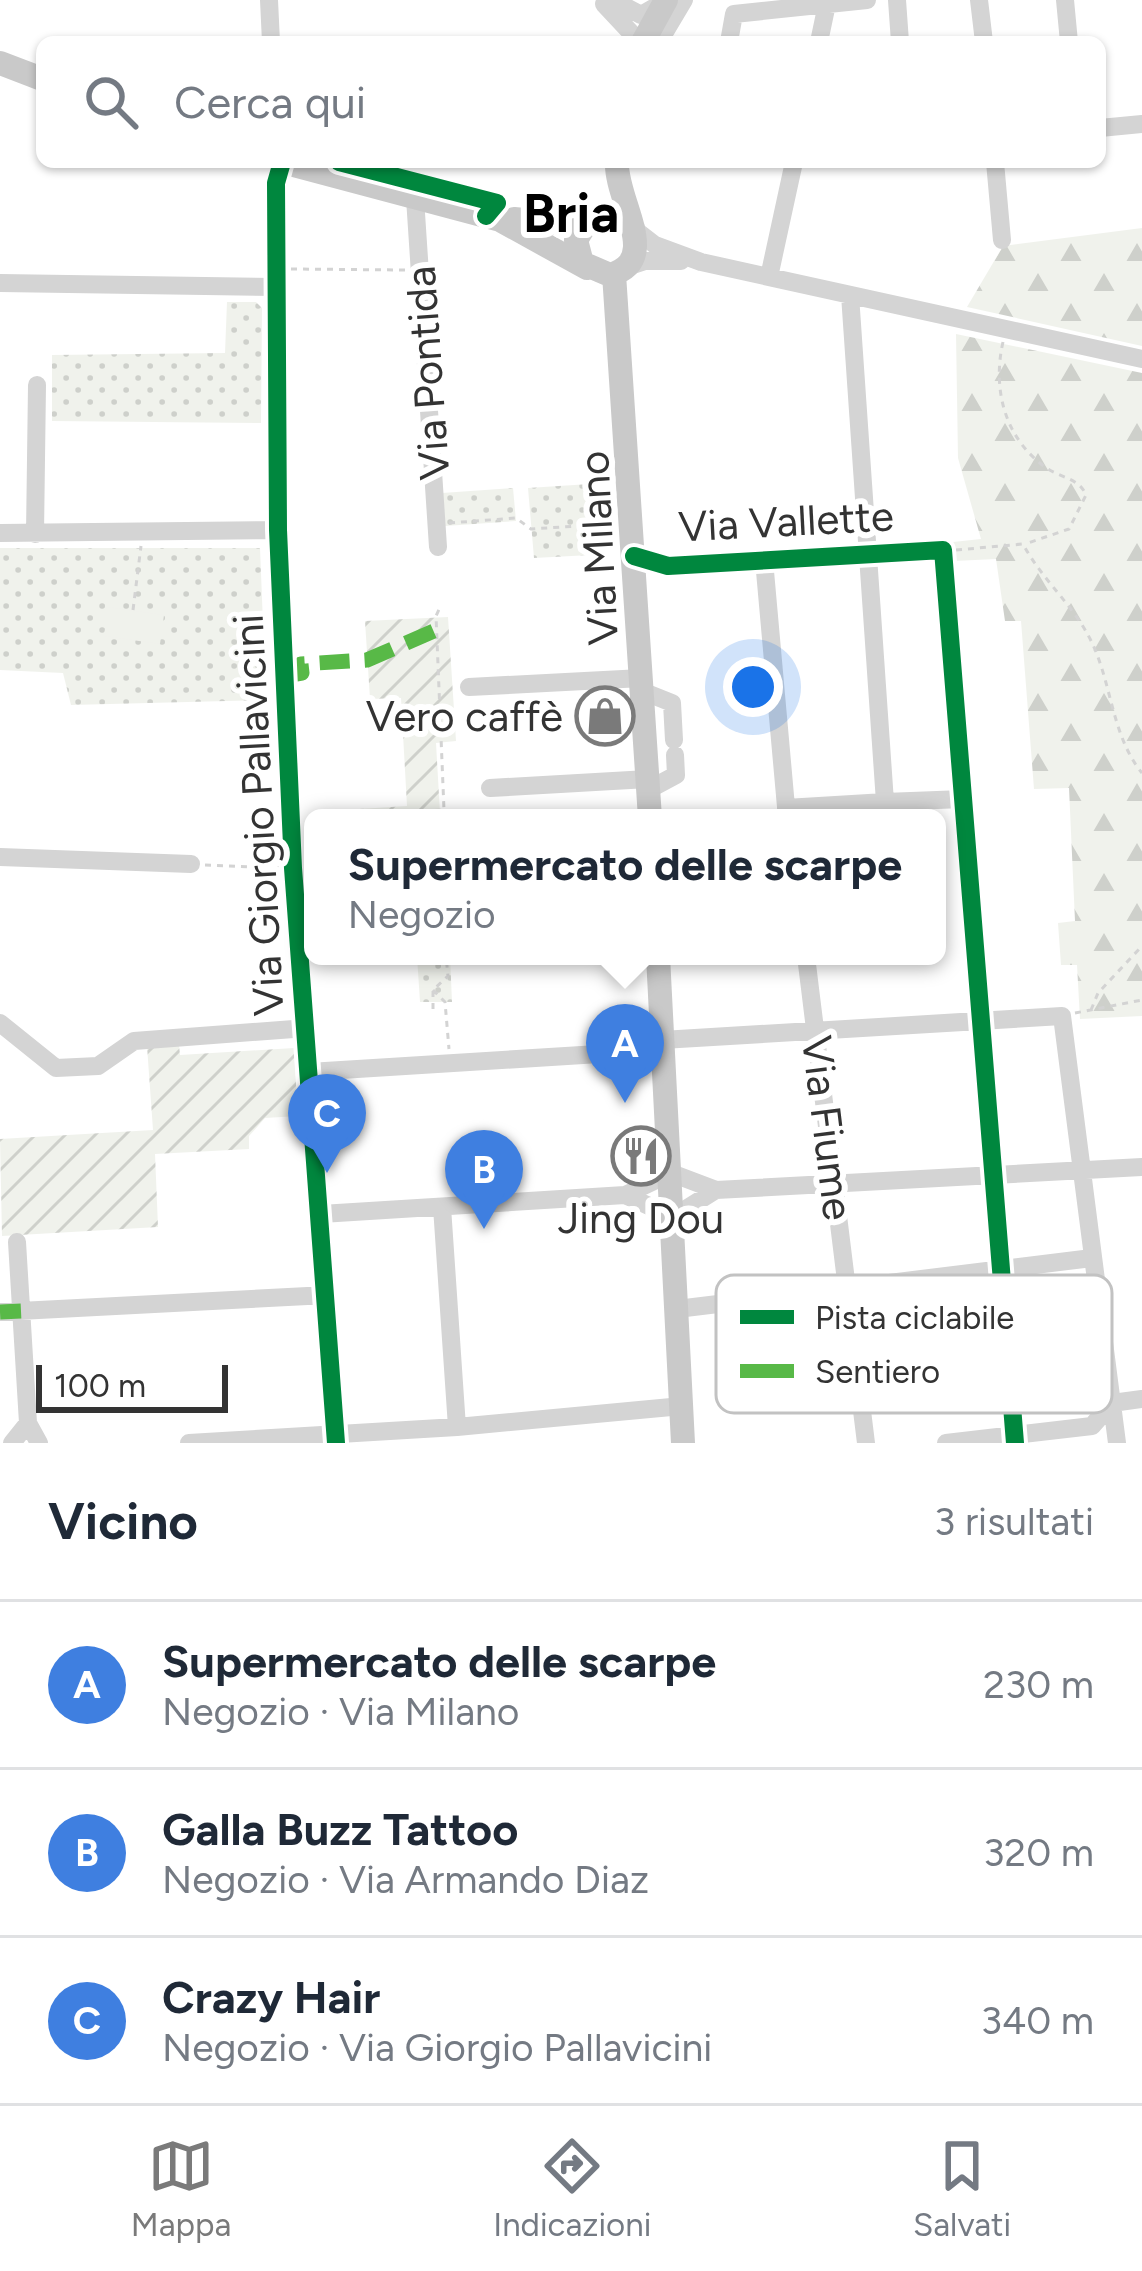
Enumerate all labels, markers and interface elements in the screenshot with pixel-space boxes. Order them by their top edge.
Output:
search box [36,36,1106,168]
icon: search [78,69,144,135]
text: Cerca qui [174,75,366,129]
district label: Bria [523,181,619,246]
street label: Via Pontida [395,264,460,481]
street label: Via Milano [568,450,629,646]
street label: Via Vallette [677,490,895,553]
street label: Via Giorgio Pallavicini [223,613,294,1017]
your location [723,657,783,717]
shop icon: Vero caffè [574,685,636,747]
place label: Vero caffè [366,691,563,742]
popup [304,809,946,965]
text: Supermercato delle scarpe [348,837,902,891]
text: Negozio [348,891,496,938]
pin: A [586,1004,664,1103]
street label: Via Fiume [791,1033,864,1223]
pin: C [288,1074,366,1173]
restaurant icon: Jing Dou [610,1125,672,1187]
pin: B [445,1130,523,1229]
place label: Jing Dou [558,1193,724,1244]
legend [716,1275,1112,1413]
text: Pista ciclabile [815,1298,1014,1337]
text: Sentiero [815,1352,940,1391]
scale bar [36,1359,228,1412]
text: 100 m [54,1366,146,1405]
text: Vicino [48,1491,198,1552]
text: 3 risultati [934,1498,1094,1545]
text: Supermercato delle scarpe [162,1634,716,1688]
text: A [73,1661,101,1708]
text: 230 m [983,1661,1094,1708]
text: Negozio · Via Milano [162,1688,519,1735]
text: Galla Buzz Tattoo [162,1802,518,1856]
text: B [75,1829,99,1876]
text: 320 m [983,1829,1094,1876]
text: Negozio · Via Armando Diaz [162,1856,649,1903]
text: Crazy Hair [162,1970,380,2024]
text: C [73,1997,101,2044]
text: 340 m [981,1997,1094,2044]
text: Negozio · Via Giorgio Pallavicini [162,2024,712,2071]
tab: Mappa [131,2133,231,2244]
tab: Indicazioni [493,2133,651,2244]
tab: Salvati [913,2133,1011,2244]

